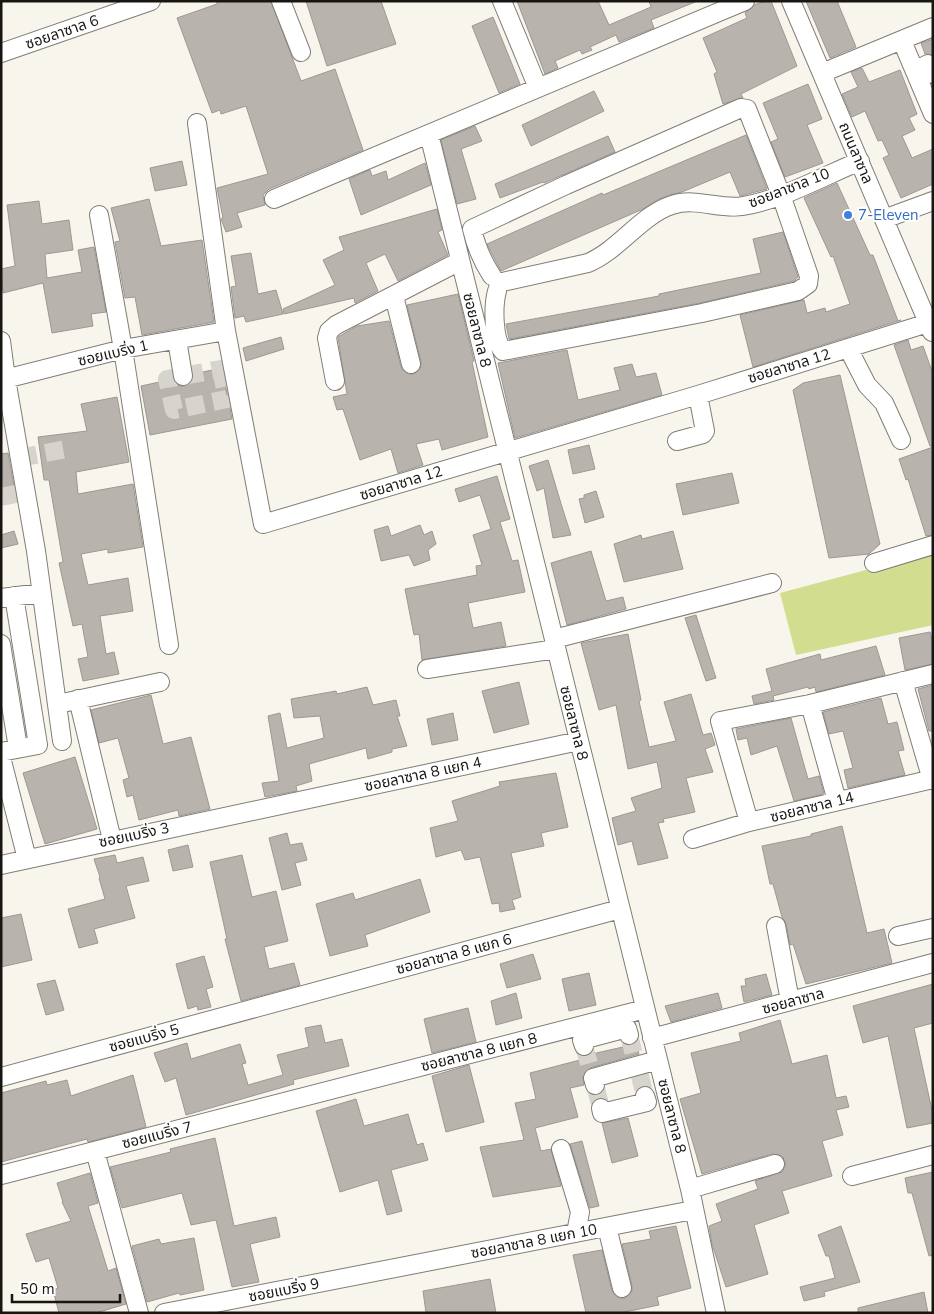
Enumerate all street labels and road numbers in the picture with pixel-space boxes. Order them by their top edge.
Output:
street label: ซอยลาซาล 6 [23,10,101,54]
street label: ถนนลาซาล [834,119,878,187]
street label: ซอยลาซาล 10 [746,163,832,213]
street label: ซอยลาซาล 8 [458,291,496,369]
street label: ซอยแบริ่ง 1 [76,335,150,371]
street label: ซอยลาซาล 12 [745,344,833,388]
street label: ซอยลาซาล 12 [357,461,445,505]
street label: ซอยลาซาล 8 [555,684,593,762]
street label: ซอยลาซาล 8 แยก 4 [363,752,483,796]
street label: ซอยลาซาล 14 [768,787,856,827]
street label: ซอยแบริ่ง 3 [97,818,171,852]
street label: ซอยลาซาล 8 แยก 6 [394,929,514,979]
street label: ซอยลาซาล [760,983,826,1019]
street label: ซอยแบริ่ง 5 [107,1019,181,1057]
street label: ซอยลาซาล 8 แยก 8 [419,1028,539,1076]
street label: ซอยลาซาล 8 [653,1077,691,1155]
street label: ซอยแบริ่ง 7 [120,1117,194,1153]
street label: ซอยลาซาล 8 แยก 10 [469,1219,599,1263]
street label: ซอยแบริ่ง 9 [247,1273,321,1307]

